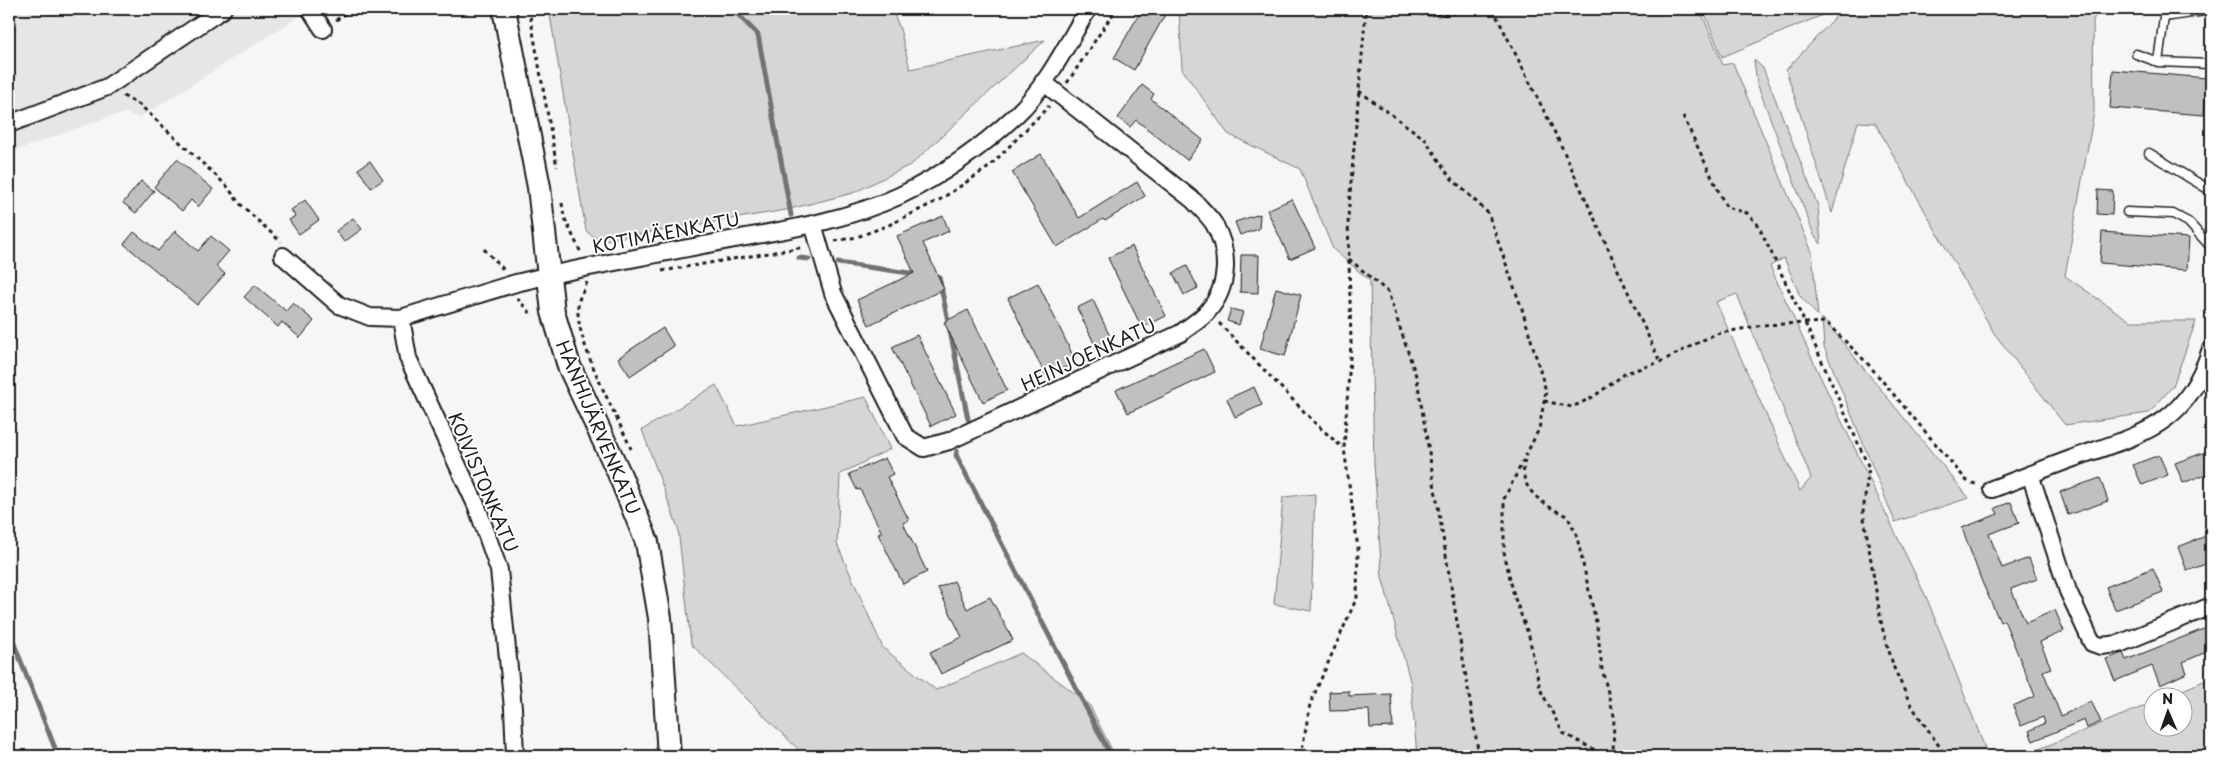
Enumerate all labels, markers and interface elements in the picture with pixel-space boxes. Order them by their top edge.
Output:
street label: KOTIMÄENKATU [590,204,742,260]
street label: HEINJOENKATU [1016,311,1160,397]
street label: HANHIJÄRVENKATU [550,336,648,518]
street label: KOIVISTONKATU [442,408,526,556]
north arrow [2142,688,2192,738]
text: N [2162,688,2173,709]

